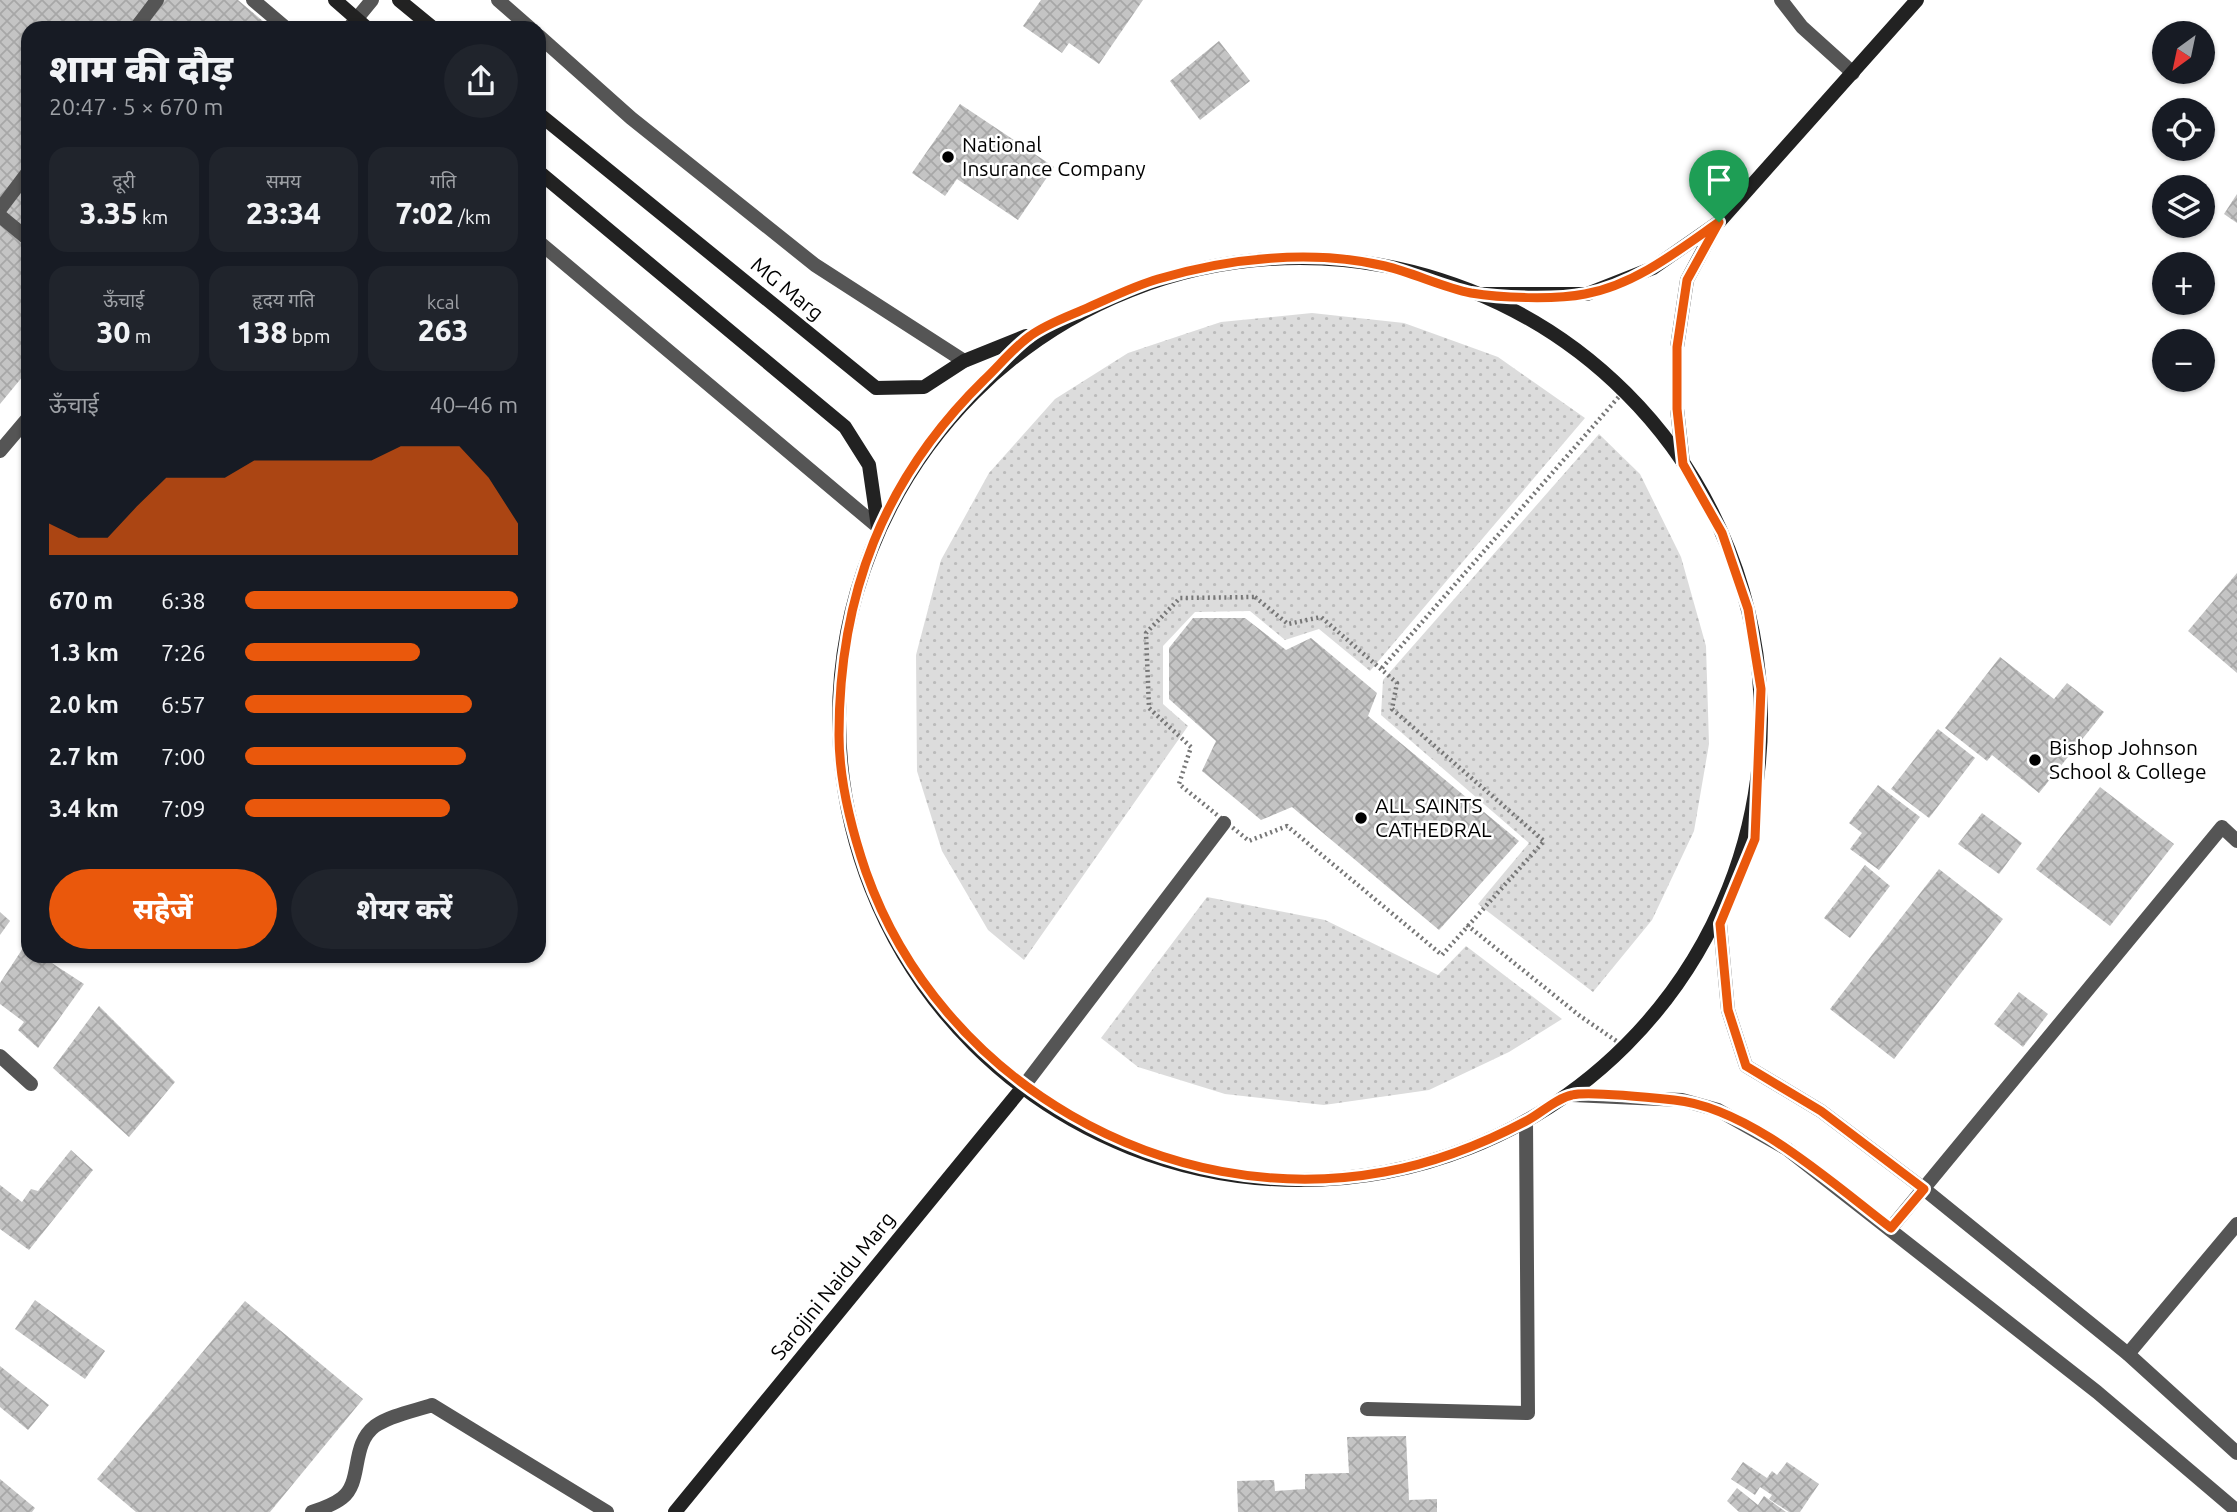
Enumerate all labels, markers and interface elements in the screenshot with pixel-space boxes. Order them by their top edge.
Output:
north arrow [2152,21,2216,84]
map controls [2152,21,2215,392]
button: share [444,44,518,118]
text: शाम की दौड़ [49,47,233,89]
text: 20:47 · 5 × 670 m [49,94,223,119]
button: locate [2152,98,2215,161]
place label: National Insurance Company [962,132,1146,180]
marker: National Insurance Company [940,149,956,165]
pin [1689,150,1749,222]
icon: arrive [1700,161,1738,199]
text: दूरी [112,170,135,192]
text: समय [266,170,301,192]
text: गति [430,170,456,192]
button: layers [2152,175,2215,238]
text: 3.35 [80,196,138,230]
text: 23:34 [246,196,321,230]
text: 7:02 [395,196,454,230]
text: km [138,206,168,228]
text: /km [454,206,491,228]
street label: MG Marg [747,252,829,325]
button: + [2152,252,2215,315]
text: ऊँचाई [103,289,144,311]
text: हृदय गति [252,289,315,311]
text: kcal [427,291,460,313]
text: 263 [418,313,469,347]
text: 30 [97,315,130,349]
text: 138 [237,315,287,349]
text: m [130,325,151,347]
text: bpm [287,325,330,347]
button: − [2152,329,2215,392]
text: ऊँचाई [49,392,99,417]
text: 40–46 m [430,392,518,417]
text: 670 m [49,588,113,613]
text: 6:38 [161,588,206,613]
text: 1.3 km [49,640,119,665]
text: 7:26 [161,640,206,665]
text: 2.0 km [49,692,119,717]
text: 6:57 [161,692,206,717]
place label: Bishop Johnson School & College [2049,735,2207,783]
text: 2.7 km [49,744,119,769]
text: 7:00 [161,744,206,769]
marker: Bishop Johnson School & College [2027,752,2043,768]
place label: ALL SAINTS CATHEDRAL [1375,793,1492,841]
text: 3.4 km [49,796,119,821]
text: 7:09 [161,796,206,821]
marker: ALL SAINTS CATHEDRAL [1353,810,1369,826]
button: सहेजें [49,869,277,949]
button: शेयर करें [291,869,518,949]
street label: Sarojini Naidu Marg [765,1207,899,1364]

